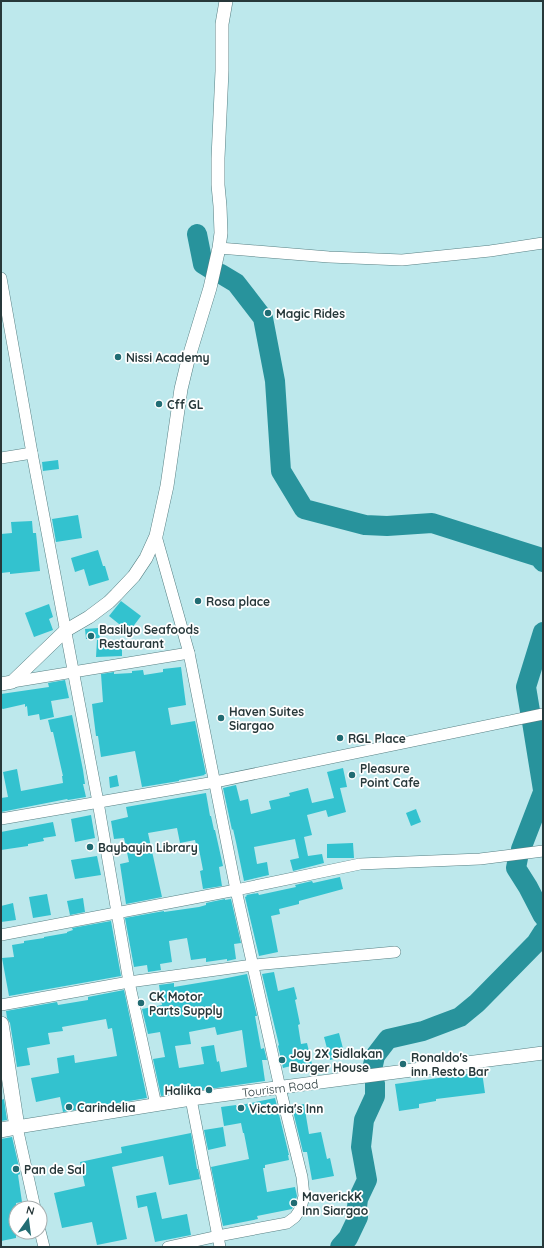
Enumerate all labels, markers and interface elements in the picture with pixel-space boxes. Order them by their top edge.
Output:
place label: Magic Rides [276,306,345,321]
marker: Magic Rides [263,308,273,318]
place label: Nissi Academy [126,350,210,365]
marker: Nissi Academy [113,352,123,362]
place label: Cff GL [167,397,204,412]
marker: Cff GL [154,399,164,409]
place label: Rosa place [206,594,270,609]
marker: Rosa place [193,596,203,606]
place label: Basilyo Seafoods Restaurant [99,622,199,651]
marker: Basilyo Seafoods Restaurant [86,631,96,641]
place label: Haven Suites Siargao [229,704,304,733]
marker: Haven Suites Siargao [216,713,226,723]
place label: RGL Place [348,731,406,746]
marker: RGL Place [335,733,345,743]
place label: Pleasure Point Cafe [360,761,420,790]
marker: Pleasure Point Cafe [347,770,357,780]
place label: Baybayin Library [98,840,198,855]
marker: Baybayin Library [85,842,95,852]
place label: CK Motor Parts Supply [149,989,223,1018]
marker: CK Motor Parts Supply [136,998,146,1008]
place label: Joy 2X Sidlakan Burger House [290,1046,382,1075]
place label: Ronaldo's inn Resto Bar [411,1050,489,1079]
marker: Joy 2X Sidlakan Burger House [277,1055,287,1065]
marker: Ronaldo's inn Resto Bar [398,1059,408,1069]
street label: Tourism Road [241,1076,319,1100]
place label: Halika [164,1083,201,1098]
marker: Halika [204,1085,214,1095]
place label: Carindelia [77,1100,135,1115]
place label: Victoria's Inn [249,1101,323,1116]
marker: Carindelia [64,1102,74,1112]
marker: Victoria's Inn [236,1103,246,1113]
place label: Pan de Sal [24,1162,85,1177]
marker: Pan de Sal [11,1164,21,1174]
place label: MaverickK Inn Siargao [302,1189,369,1218]
marker: MaverickK Inn Siargao [289,1198,299,1208]
north arrow [8,1200,48,1240]
text: N [25,1203,36,1218]

